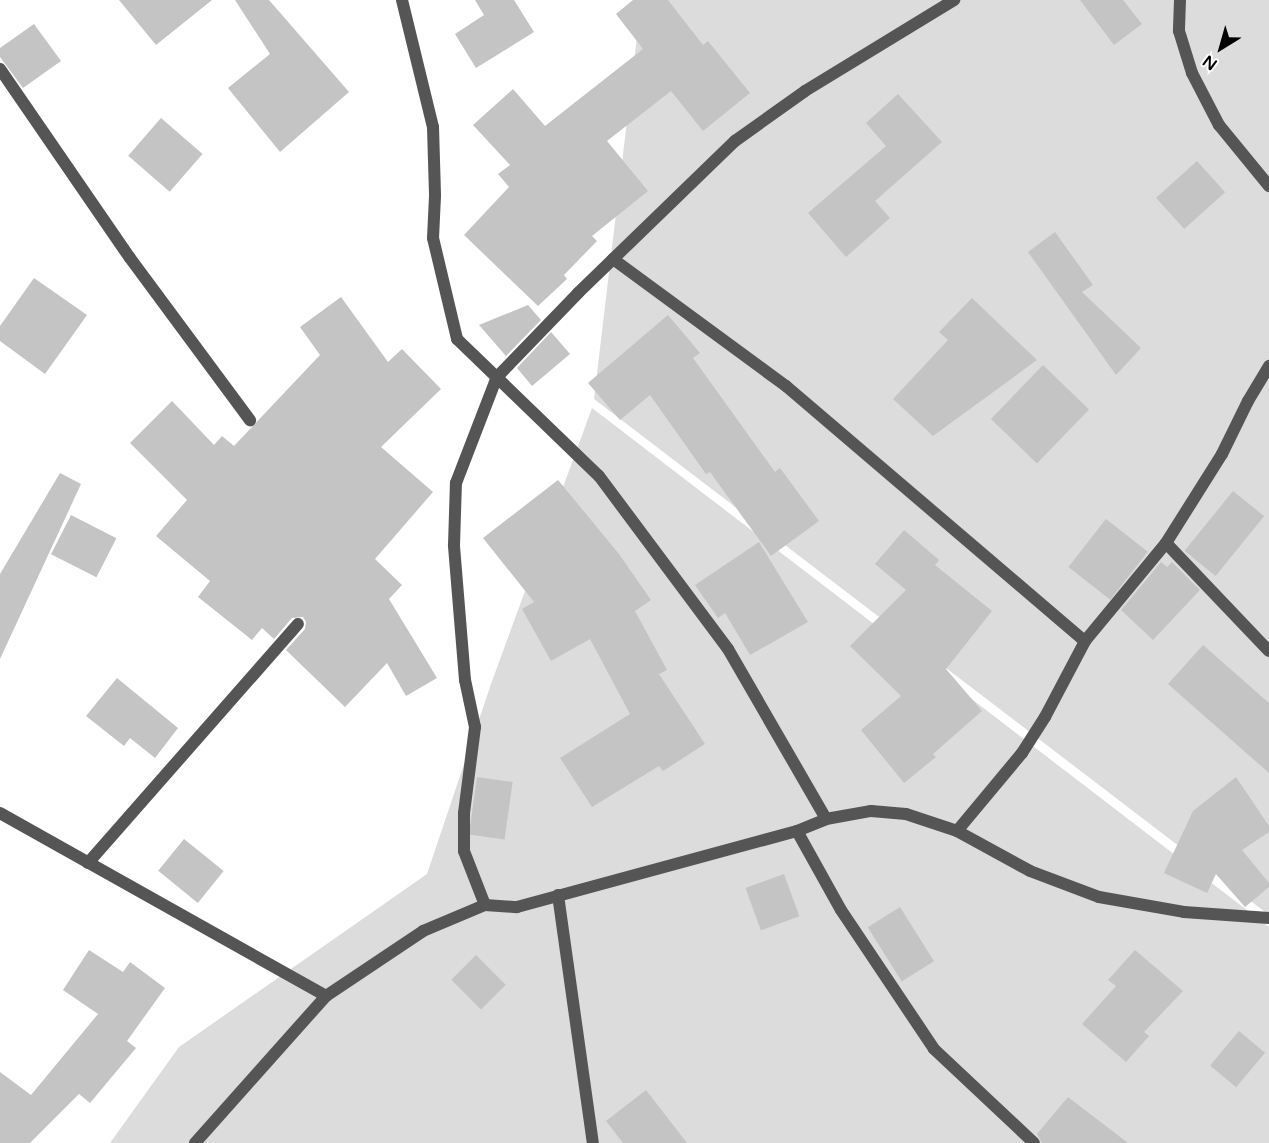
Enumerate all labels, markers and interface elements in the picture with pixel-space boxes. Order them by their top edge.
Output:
north arrow [1191,18,1251,78]
text: N [1199,51,1221,74]

